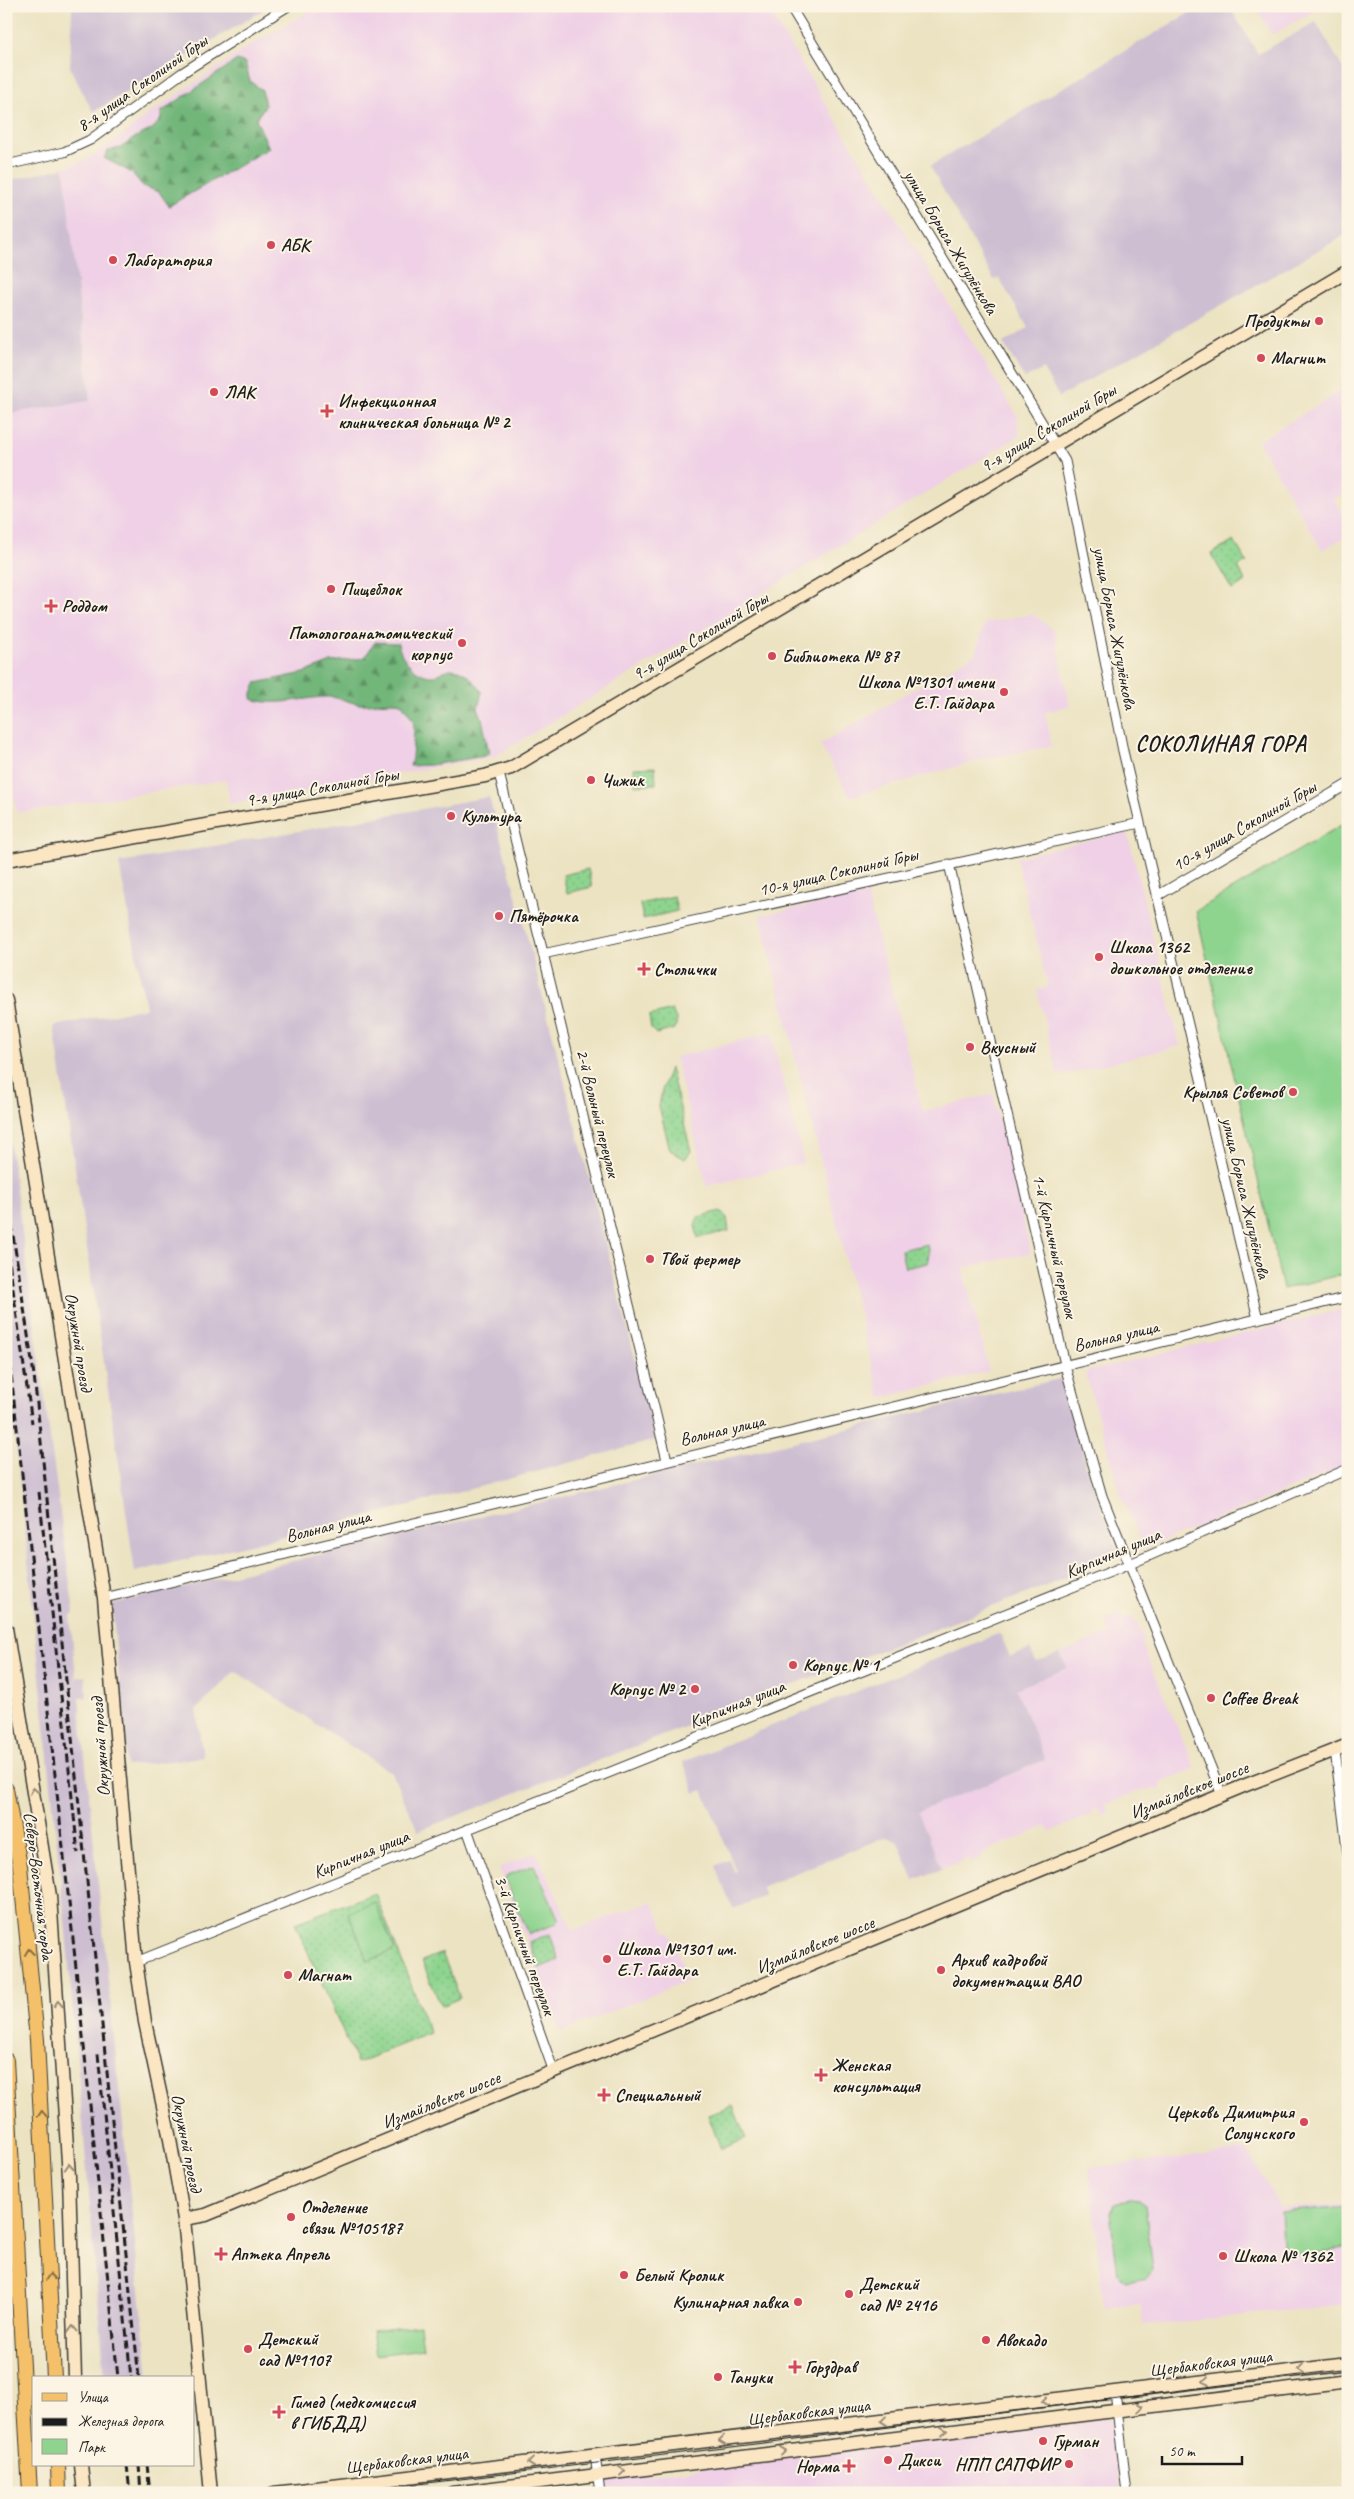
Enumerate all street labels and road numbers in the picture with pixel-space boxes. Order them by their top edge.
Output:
street label: 8-я улица Соколиной Горы [73,29,213,136]
street label: улица Бориса Жигулёнкова [899,165,1004,320]
street label: 9-я улица Соколиной Горы [976,378,1121,477]
street label: улица Бориса Жигулёнкова [1088,544,1142,713]
street label: 9-я улица Соколиной Горы [628,586,773,685]
street label: 9-я улица Соколиной Горы [244,763,401,811]
street label: 10-я улица Соколиной Горы [1168,775,1321,876]
street label: 10-я улица Соколиной Горы [756,843,921,901]
street label: 2-й Вольный переулок [571,1047,625,1182]
street label: улица Бориса Жигулёнкова [1217,1114,1276,1282]
street label: 1-й Кирпичный переулок [1028,1172,1083,1322]
street label: Окружной проезд [60,1291,98,1395]
street label: Вольная улица [1071,1315,1162,1356]
street label: Вольная улица [677,1409,768,1450]
street label: Вольная улица [283,1504,374,1547]
street label: Кирпичная улица [1062,1523,1165,1583]
street label: Кирпичная улица [686,1674,789,1733]
street label: Окружной проезд [85,1695,114,1797]
street label: Измайловское шоссе [1127,1756,1253,1825]
street label: Северо-Восточная хорда [19,1811,59,1963]
street label: Кирпичная улица [310,1824,413,1883]
street label: 3-й Кирпичный переулок [489,1872,561,2020]
street label: Измайловское шоссе [753,1911,879,1980]
street label: Измайловское шоссе [379,2066,505,2135]
street label: Окружной проезд [167,2092,208,2196]
street label: Щербаковская улица [1149,2344,1275,2381]
street label: Щербаковская улица [747,2393,873,2430]
street label: Щербаковская улица [345,2441,471,2478]

